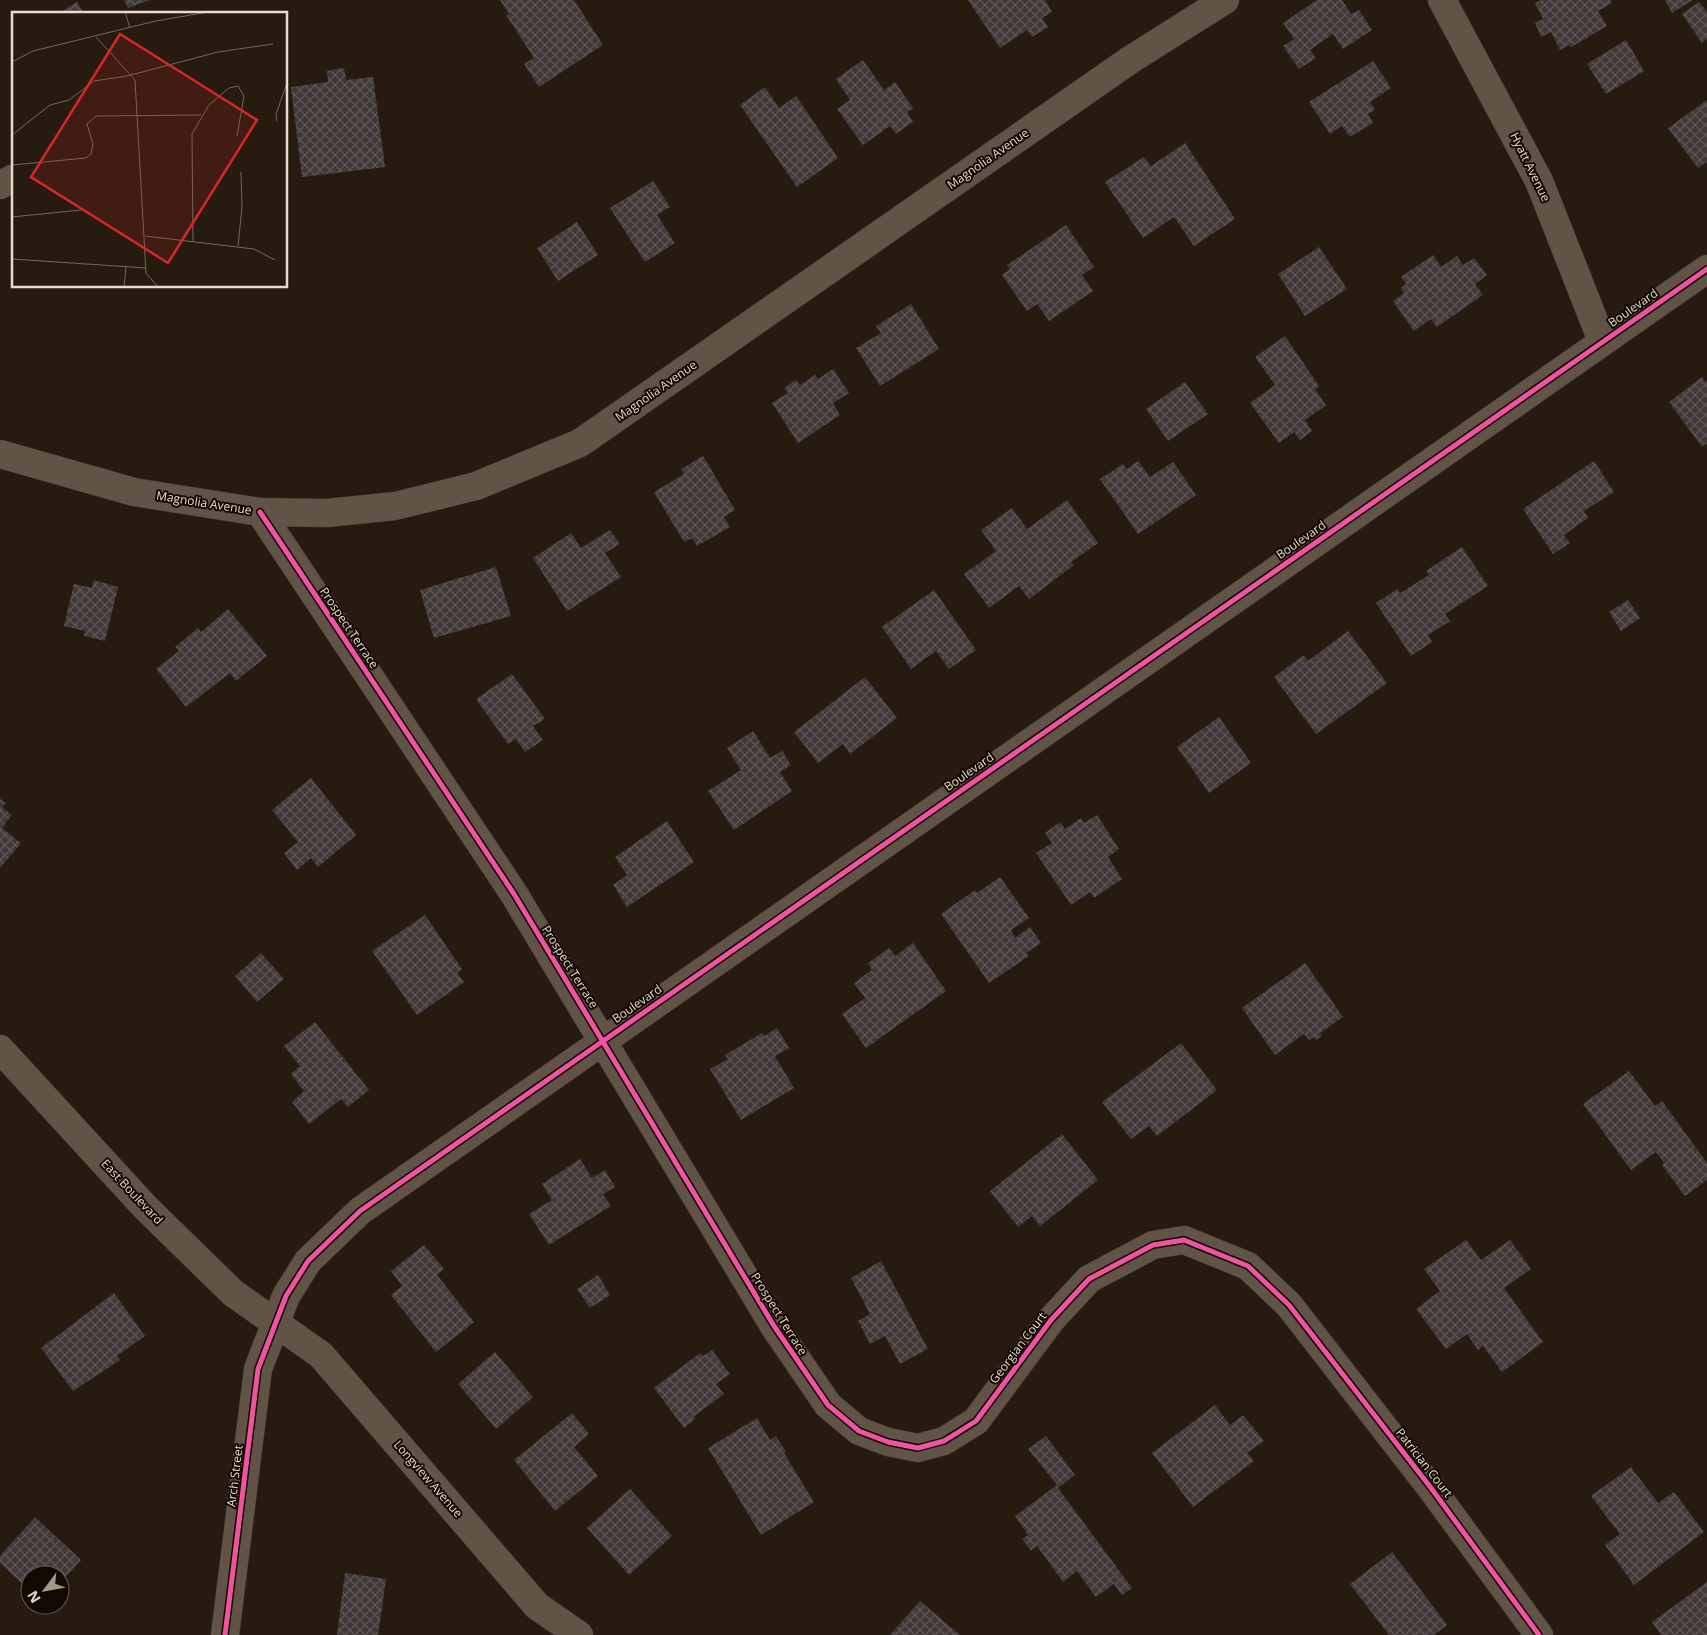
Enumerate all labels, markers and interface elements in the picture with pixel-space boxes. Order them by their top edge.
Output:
inset map [12,12,288,288]
street label: Magnolia Avenue [943,124,1032,193]
street label: Hyatt Avenue [1506,129,1555,204]
street label: Boulevard [1604,284,1661,331]
street label: Magnolia Avenue [611,356,700,425]
street label: Magnolia Avenue [155,487,253,518]
street label: Boulevard [1272,516,1329,563]
street label: Prospect Terrace [316,584,383,672]
street label: Boulevard [940,748,997,795]
street label: Prospect Terrace [538,922,603,1012]
street label: Boulevard [608,980,665,1027]
street label: East Boulevard [98,1155,167,1228]
street label: Prospect Terrace [747,1269,812,1359]
street label: Georgian Court [985,1308,1050,1387]
street label: Patrician Court [1392,1425,1457,1501]
street label: Longview Avenue [390,1436,467,1521]
street label: Arch Street [222,1444,247,1508]
north arrow [20,1565,70,1615]
text: N [22,1587,45,1607]

